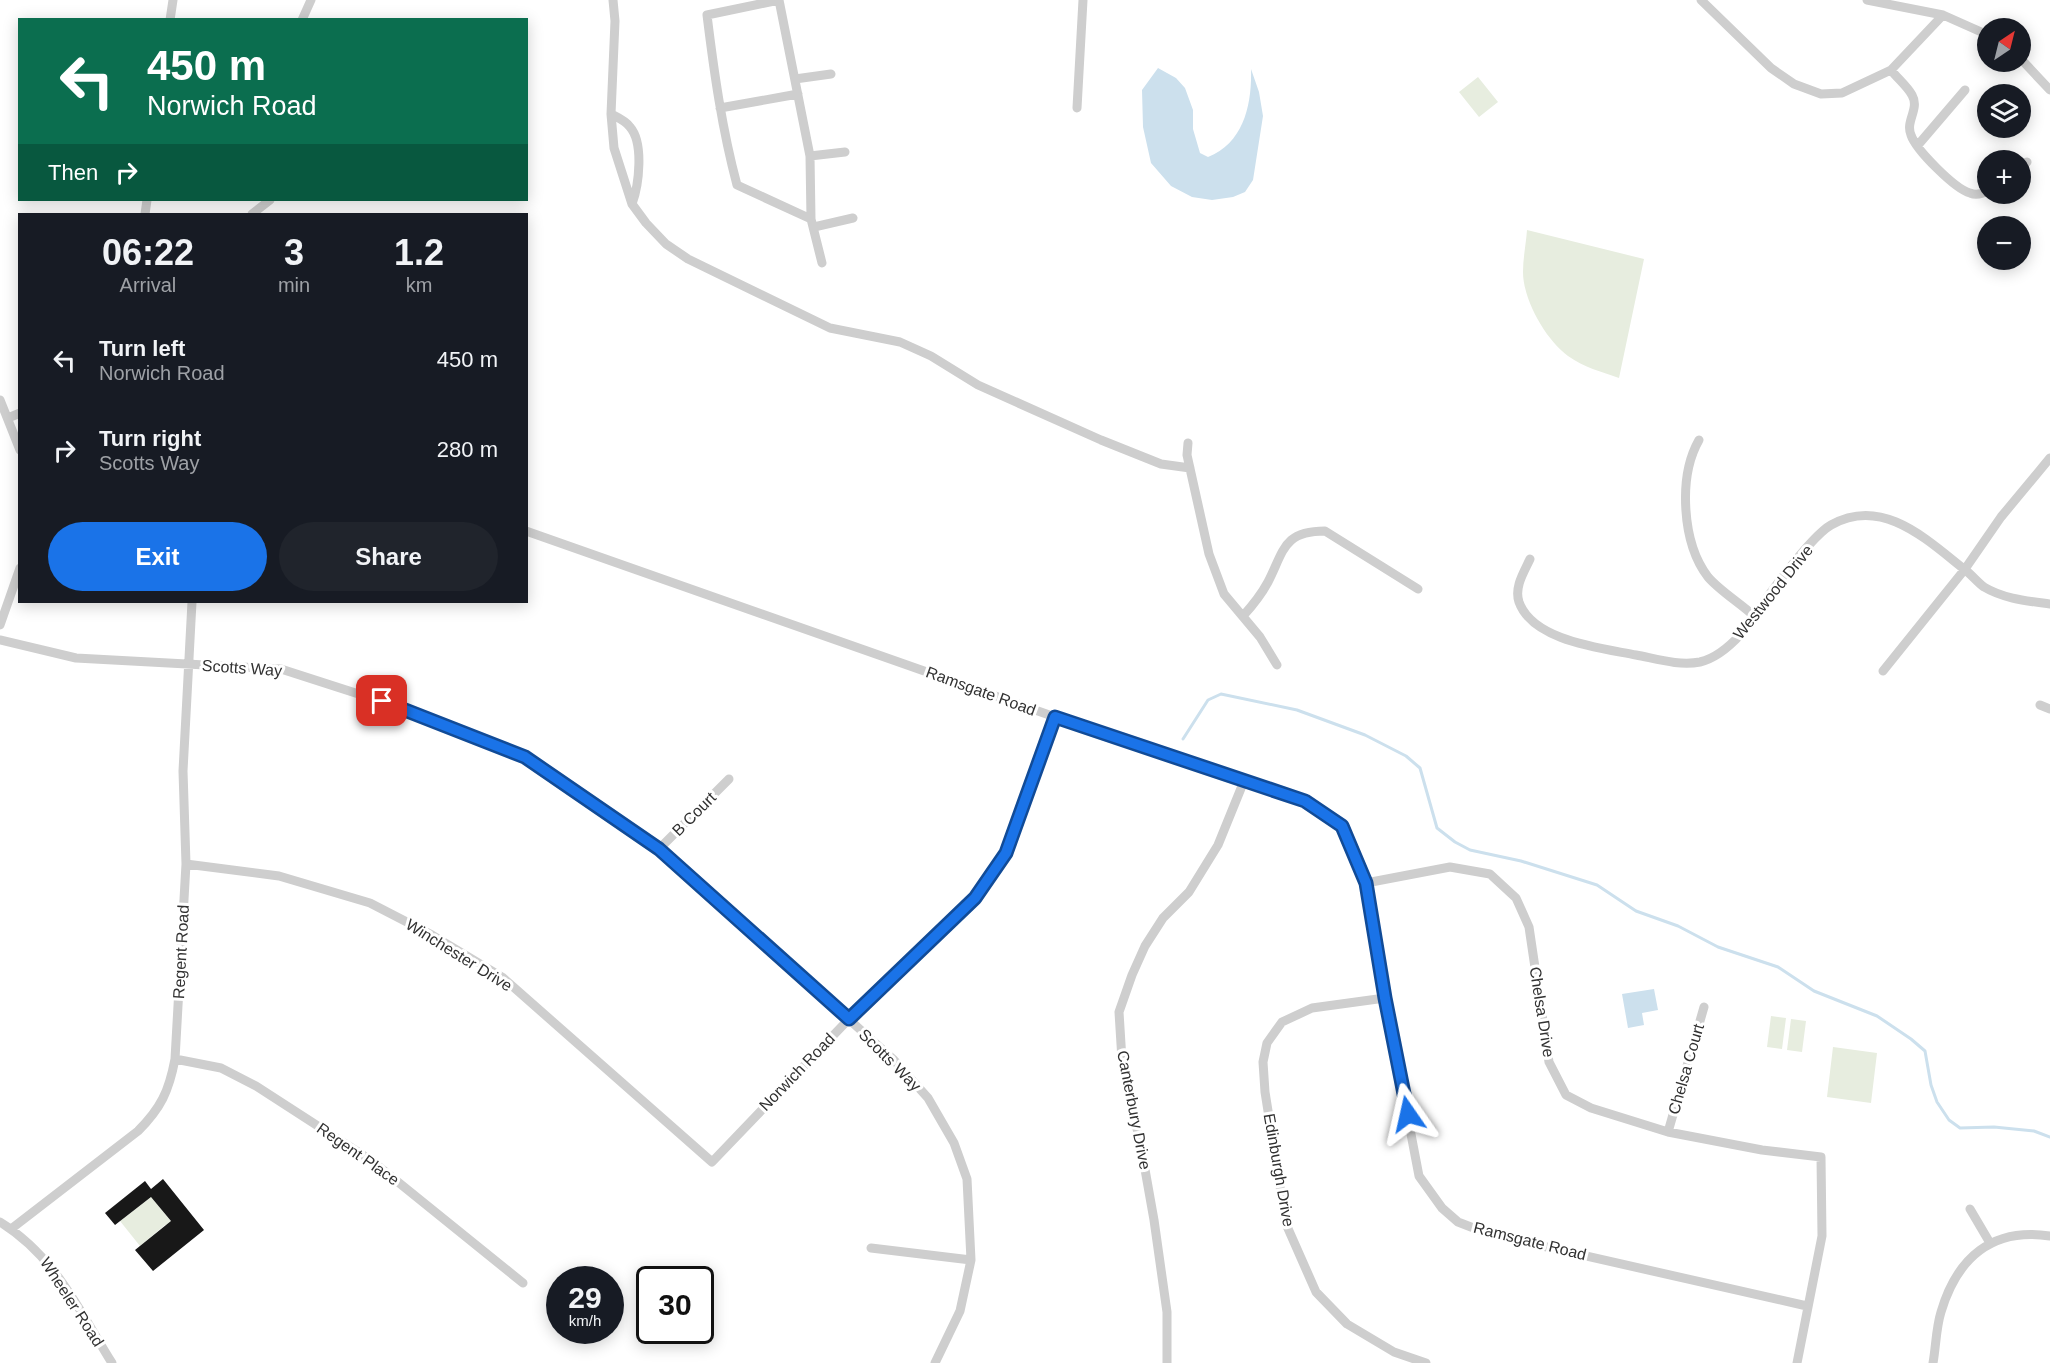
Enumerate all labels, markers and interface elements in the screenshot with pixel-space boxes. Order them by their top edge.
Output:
north arrow [1977,18,2031,72]
map controls [1977,18,2031,270]
icon: left [48,42,126,120]
text: 450 m [147,42,266,89]
button: layers [1977,84,2031,138]
text: Norwich Road [147,91,317,121]
button: + [1977,150,2031,204]
icon: right [110,156,143,189]
text: Then [48,160,98,185]
button: − [1977,216,2031,270]
text: 06:22 [102,232,194,273]
text: 3 [284,232,304,273]
text: 1.2 [394,232,444,273]
text: Arrival [120,274,176,296]
text: min [278,274,310,296]
text: km [406,274,432,296]
text: Turn left [99,336,185,361]
icon: left [48,344,81,377]
text: 450 m [437,347,498,372]
text: Norwich Road [99,362,225,384]
text: Turn right [99,426,201,451]
icon: right [48,434,81,467]
text: 280 m [437,437,498,462]
text: Scotts Way [99,452,199,474]
button: Exit [48,522,267,591]
button: Share [279,522,498,591]
street label: Westwood Drive [1730,541,1816,642]
street label: Scotts Way [201,657,283,679]
street label: Ramsgate Road [924,663,1038,719]
pin [356,675,407,726]
icon: arrive [365,684,398,717]
street label: B Court [669,788,720,839]
street label: Regent Road [170,904,192,1000]
street label: Winchester Drive [403,916,515,995]
street label: Chelsa Drive [1526,965,1558,1059]
street label: Chelsa Court [1665,1021,1707,1116]
street label: Scotts Way [856,1026,924,1094]
street label: Norwich Road [756,1030,838,1114]
street label: Canterbury Drive [1114,1049,1154,1171]
position arrow [1376,1082,1440,1146]
street label: Edinburgh Drive [1261,1112,1297,1228]
street label: Regent Place [314,1119,402,1189]
street label: Ramsgate Road [1472,1219,1588,1263]
street label: Wheeler Road [37,1254,107,1350]
speed limit sign: 30 [636,1266,714,1344]
text: 29 [568,1281,602,1314]
text: km/h [569,1312,601,1329]

